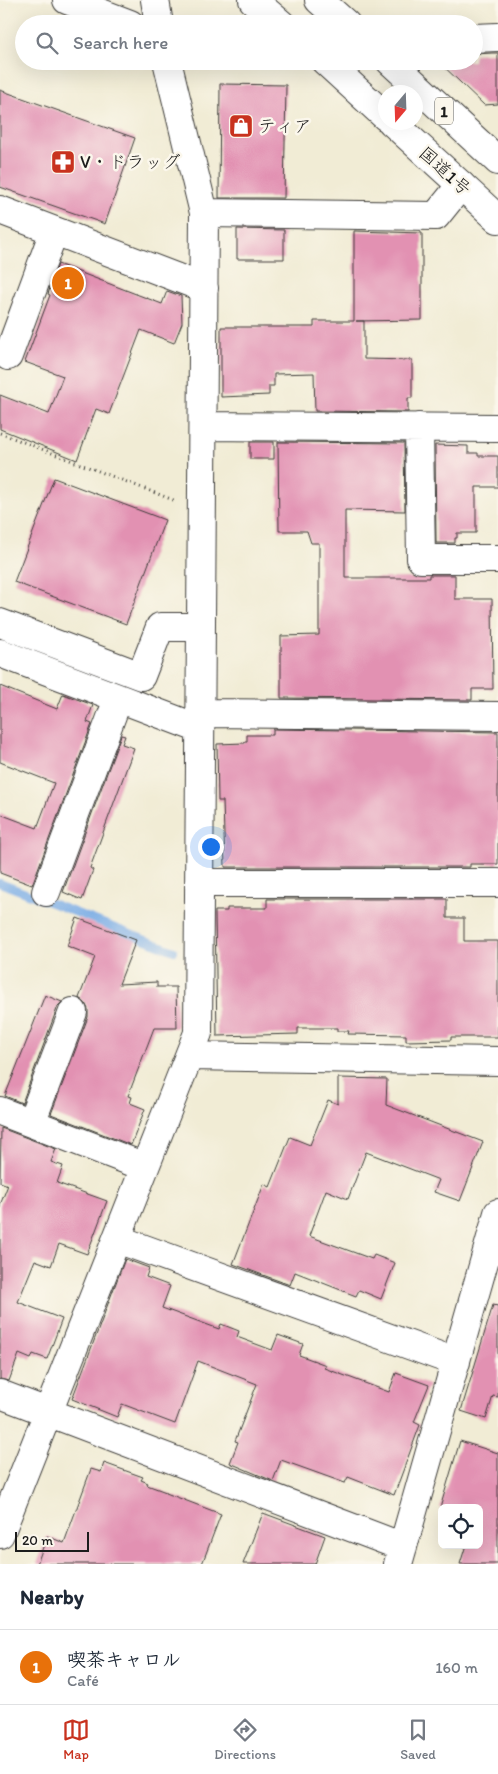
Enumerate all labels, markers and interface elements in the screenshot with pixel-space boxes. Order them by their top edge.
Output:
search box [15,15,483,70]
icon: search [33,29,61,57]
text: Search here [73,31,168,54]
north arrow [378,85,423,130]
road number: 1 [435,98,453,124]
shop icon: ティア [228,113,254,139]
place label: ティア [258,115,312,137]
street label: 国道1号 [414,142,476,200]
pharmacy icon: V・ドラッグ [50,149,76,175]
place label: V・ドラッグ [80,151,181,173]
pin: 1 [52,264,84,302]
your location [198,834,224,860]
map controls [438,1504,483,1549]
button: locate [438,1504,483,1549]
scale bar [15,1529,89,1552]
text: 20 m [22,1532,53,1549]
text: Nearby [20,1584,84,1609]
text: 喫茶キャロル [67,1648,181,1671]
text: 1 [32,1658,40,1677]
text: 160 m [435,1658,478,1677]
text: Café [67,1671,99,1690]
tab: Map [62,1716,90,1763]
tab: Directions [214,1716,276,1763]
tab: Saved [400,1716,436,1763]

